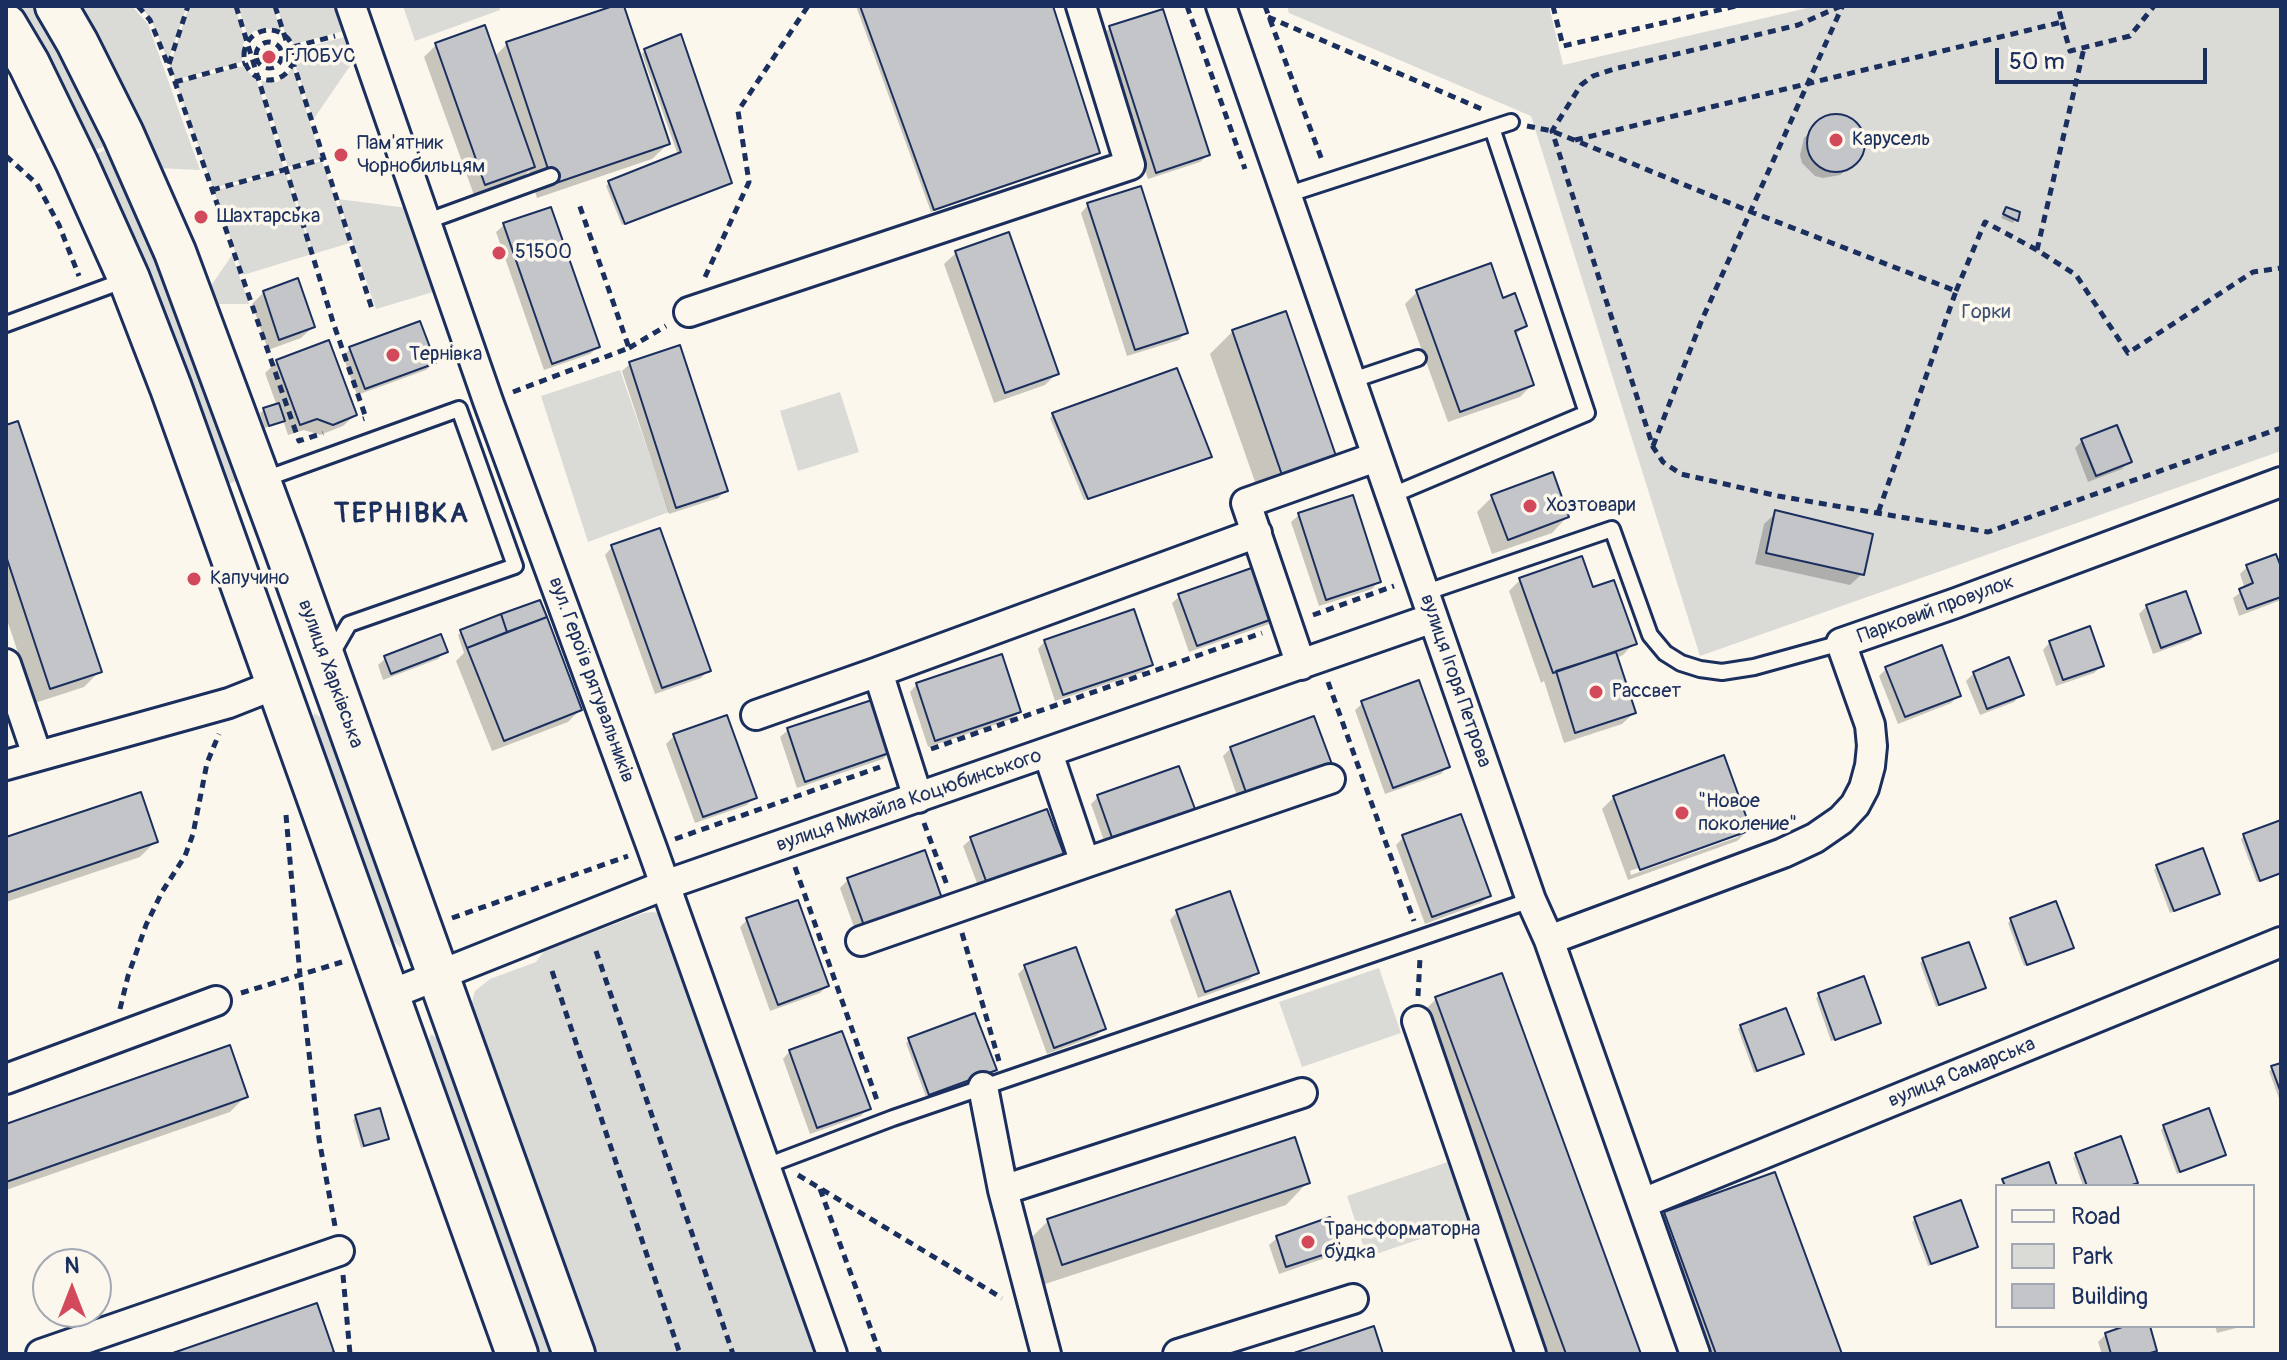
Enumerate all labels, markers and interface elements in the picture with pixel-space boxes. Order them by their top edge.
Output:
scale bar [1999,32,2211,82]
place label: ГЛОБУС [285,45,356,69]
text: 50 m [2009,47,2065,76]
marker: ГЛОБУС [260,48,278,66]
place label: Карусель [1852,128,1931,152]
marker: Карусель [1827,131,1845,149]
place label: Пам'ятник Чорнобильцям [357,132,485,179]
marker: Пам'ятник Чорнобильцям [332,146,350,164]
place label: Шахтарська [217,205,320,229]
marker: Шахтарська [192,208,210,226]
place label: 51500 [515,241,572,265]
marker: 51500 [490,244,508,262]
park label: Горки [1962,301,2010,325]
place label: Тернівка [409,343,482,367]
marker: Тернівка [384,346,402,364]
place label: Хозтовари [1546,494,1635,518]
marker: Хозтовари [1521,497,1539,515]
district label: ТЕРНІВКА [334,498,470,532]
place label: Капучино [210,567,289,591]
marker: Капучино [185,570,203,588]
street label: Парковий провулок [1854,571,2018,649]
street label: вул. Героїв рятувальників [543,574,639,786]
street label: вулиця Ігоря Петрова [1414,591,1496,771]
street label: вулиця Харківська [292,596,368,752]
place label: Рассвет [1612,680,1681,704]
marker: Рассвет [1587,683,1605,701]
street label: вулиця Михайла Коцюбинського [773,744,1045,858]
place label: "Новое поколение" [1698,790,1797,837]
marker: "Новое поколение" [1673,804,1691,822]
street label: вулиця Самарська [1885,1033,2039,1113]
legend [1995,1184,2255,1328]
text: Road [2071,1202,2121,1231]
place label: Трансформаторна будка [1324,1218,1480,1265]
marker: Трансформаторна будка [1299,1233,1317,1251]
text: Park [2071,1242,2113,1271]
north arrow [32,1248,112,1328]
text: N [65,1252,79,1280]
text: Building [2071,1282,2148,1311]

